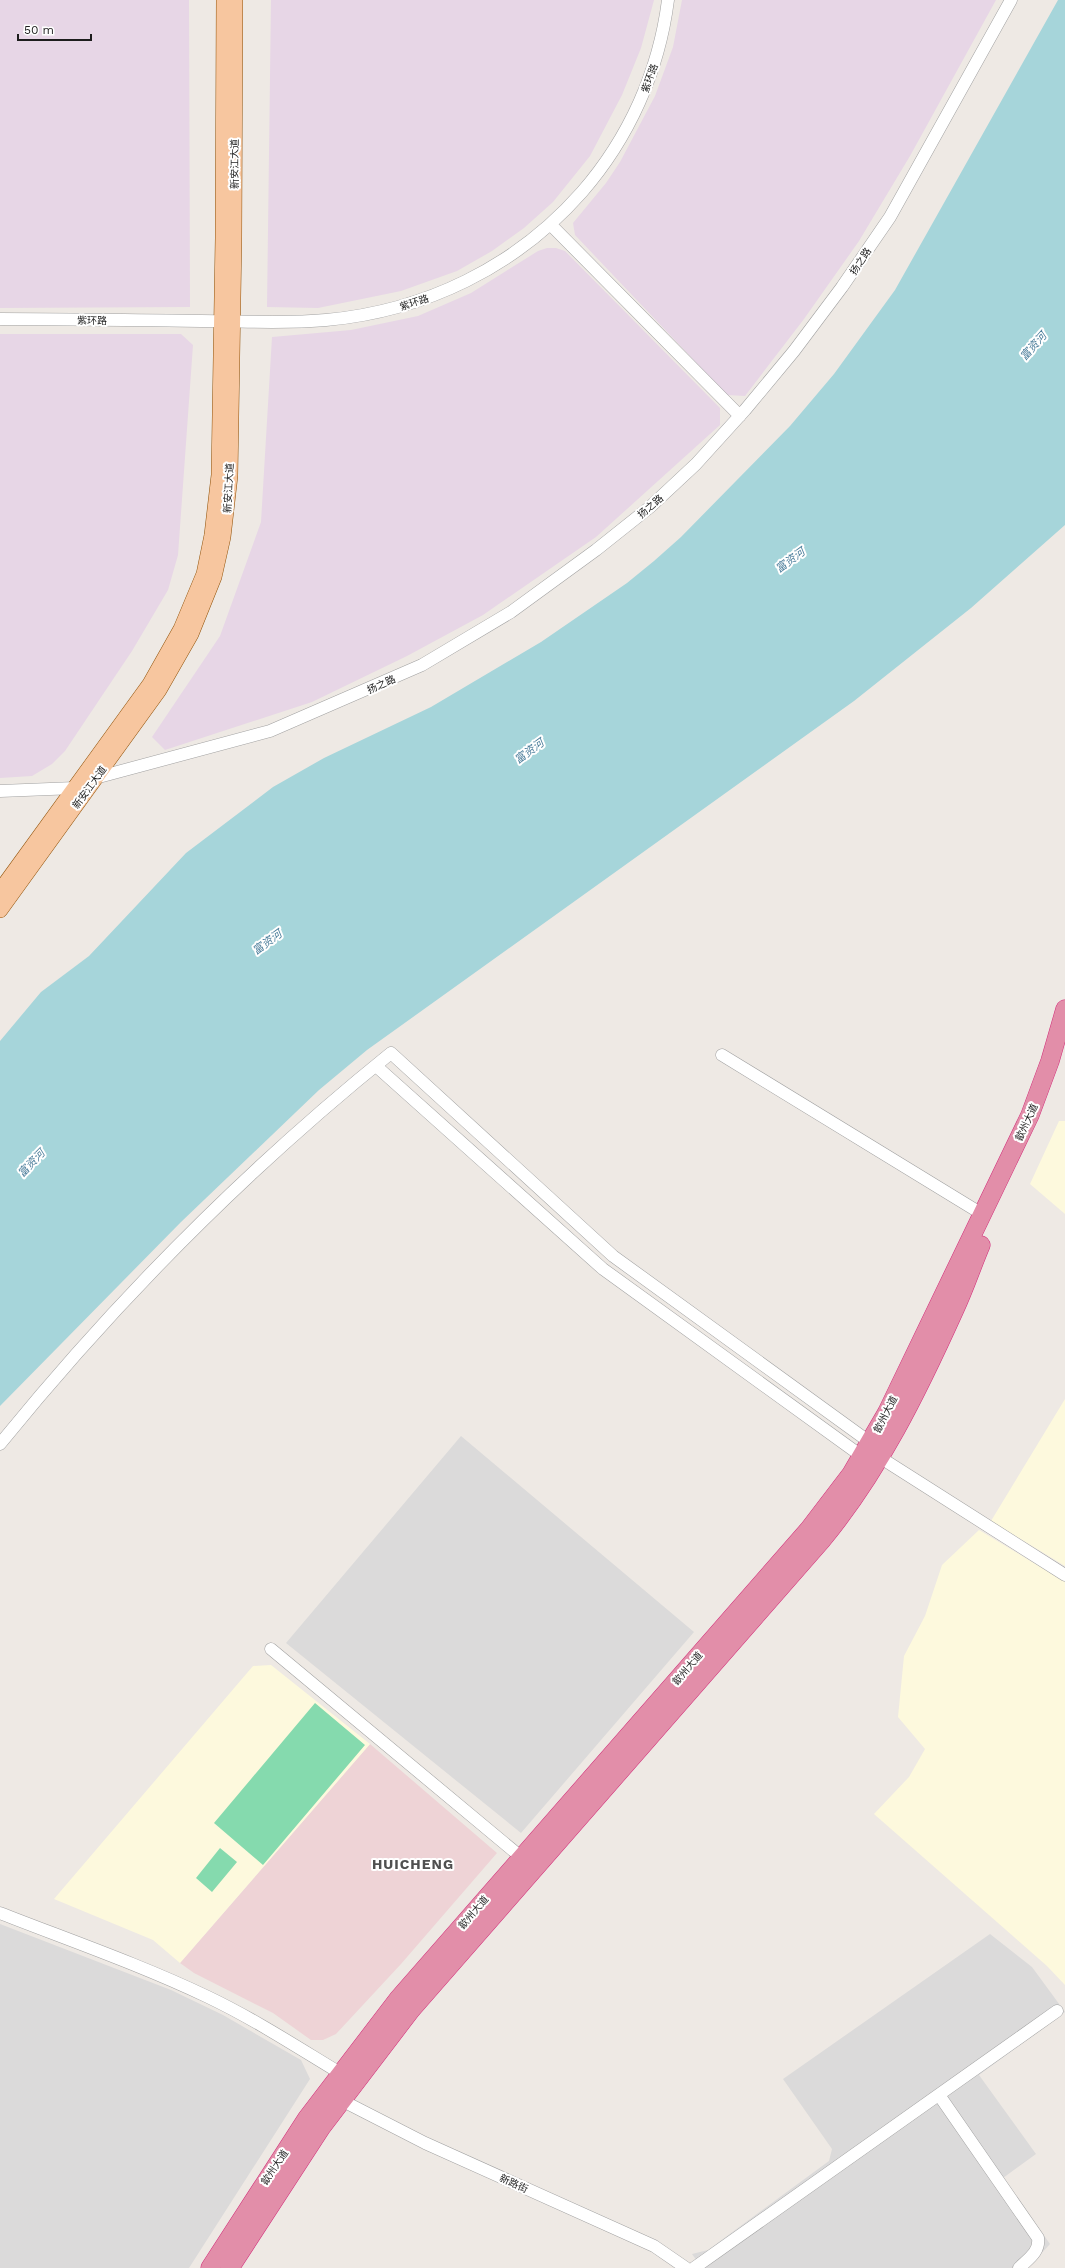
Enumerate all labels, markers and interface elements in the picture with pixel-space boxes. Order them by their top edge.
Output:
scale bar [18,16,91,42]
text: 50 m [24,23,54,37]
street label: 紫环路 [639,62,660,94]
street label: 新安江大道 [229,139,240,189]
street label: 扬之路 [847,246,873,277]
street label: 紫环路 [398,293,430,312]
street label: 紫环路 [77,315,107,326]
water label: 富资河 [1018,328,1051,363]
street label: 新安江大道 [222,463,235,513]
street label: 扬之路 [635,492,665,520]
water label: 富资河 [773,544,809,575]
street label: 扬之路 [365,673,397,696]
water label: 富资河 [512,735,548,766]
street label: 新安江大道 [70,764,109,811]
water label: 富资河 [250,926,286,957]
street label: 歙州大道 [1013,1102,1040,1143]
water label: 富资河 [15,1146,49,1180]
street label: 歙州大道 [871,1394,899,1435]
street label: 歙州大道 [670,1650,705,1687]
district label: HUICHENG [372,1856,454,1872]
street label: 歙州大道 [456,1894,491,1931]
street label: 歙州大道 [259,2148,290,2187]
street label: 新路街 [498,2172,530,2195]

